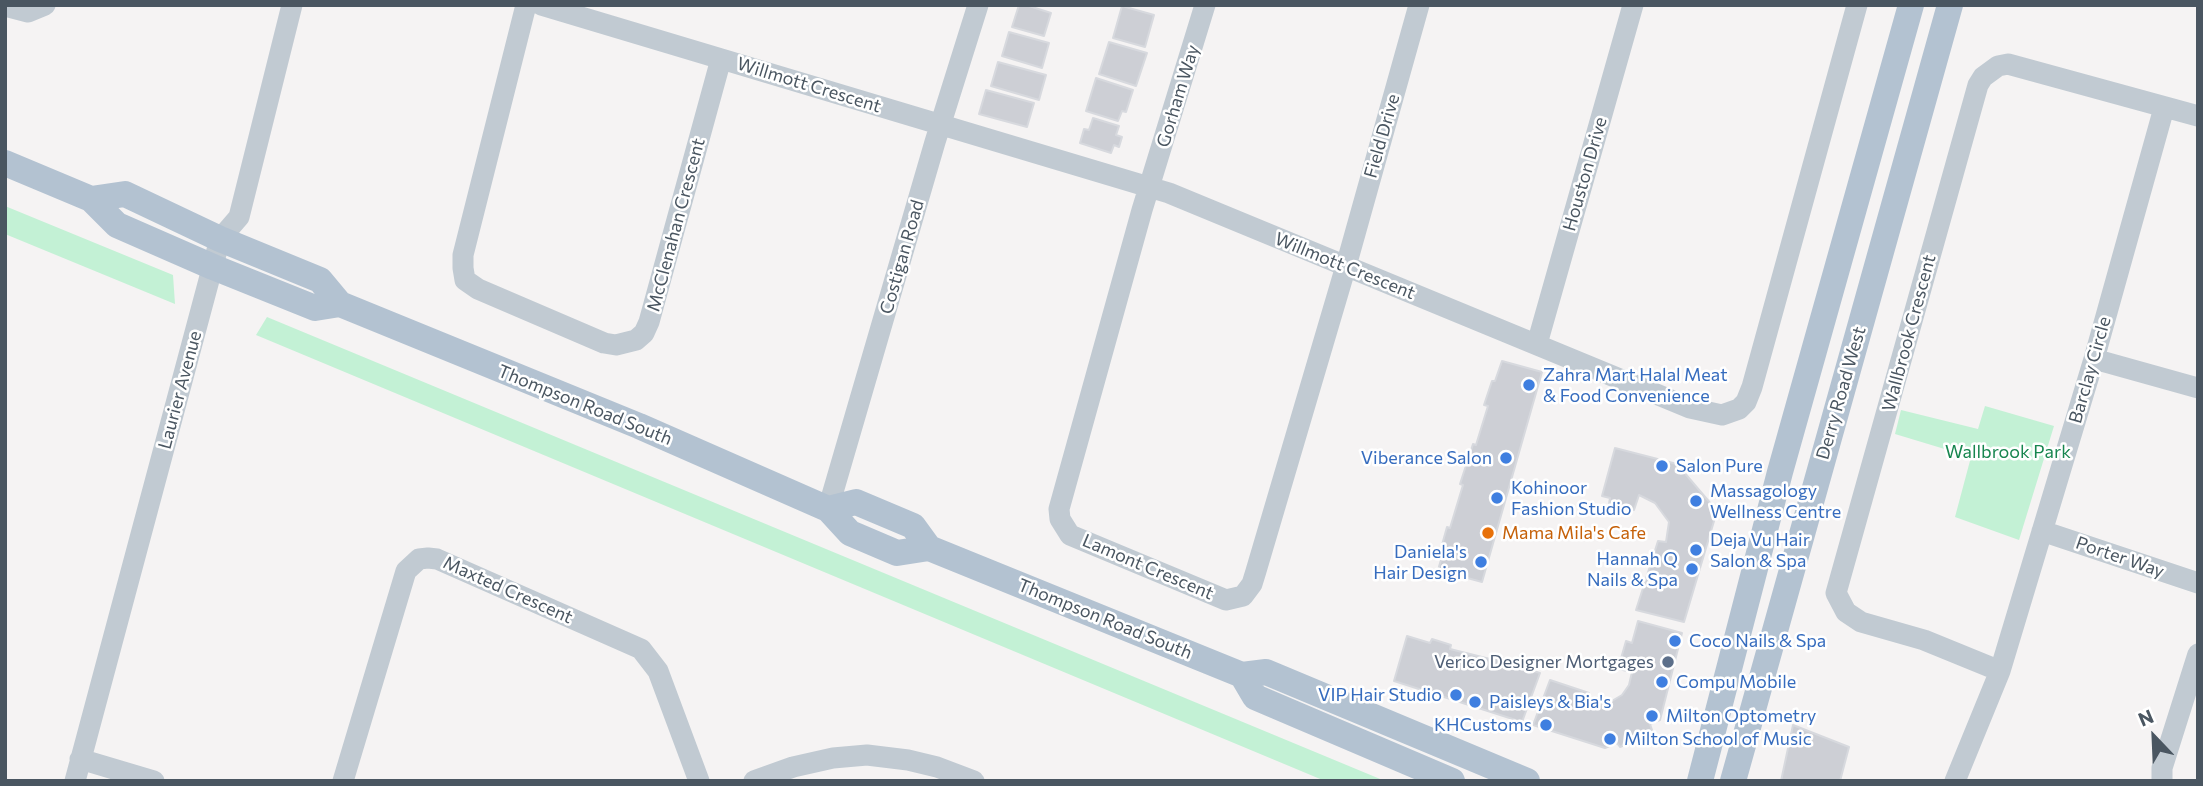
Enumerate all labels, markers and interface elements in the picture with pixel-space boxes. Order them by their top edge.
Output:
street label: Gorham Way [1152,42,1204,150]
street label: Willmott Crescent [734,53,884,117]
street label: Field Drive [1360,92,1404,180]
street label: Houston Drive [1558,114,1612,234]
street label: McClenahan Crescent [642,136,710,314]
street label: Costigan Road [875,197,929,317]
street label: Willmott Crescent [1272,228,1418,304]
street label: Wallbrook Crescent [1878,252,1940,414]
street label: Barclay Circle [2064,314,2116,426]
street label: Derry Road West [1812,324,1870,462]
street label: Laurier Avenue [154,328,206,452]
street label: Thompson Road South [495,360,675,450]
place label: Zahra Mart Halal Meat & Food Convenience [1543,364,1728,406]
marker: Zahra Mart Halal Meat & Food Convenience [1521,377,1537,393]
park label: Wallbrook Park [1945,441,2071,463]
place label: Viberance Salon [1361,447,1492,469]
marker: Viberance Salon [1498,450,1514,466]
place label: Salon Pure [1676,455,1763,477]
marker: Salon Pure [1654,458,1670,474]
place label: Kohinoor Fashion Studio [1511,477,1632,520]
place label: Massagology Wellness Centre [1710,480,1841,522]
marker: Kohinoor Fashion Studio [1489,490,1505,506]
marker: Massagology Wellness Centre [1688,493,1704,509]
place label: Mama Mila's Cafe [1502,522,1646,544]
marker: Mama Mila's Cafe [1480,525,1496,541]
place label: Deja Vu Hair Salon & Spa [1710,529,1810,572]
street label: Lamont Crescent [1079,530,1217,604]
street label: Porter Way [2073,532,2167,582]
place label: Daniela's Hair Design [1373,541,1467,584]
marker: Deja Vu Hair Salon & Spa [1688,542,1704,558]
place label: Hannah Q Nails & Spa [1587,548,1678,590]
street label: Maxted Crescent [440,552,576,628]
marker: Daniela's Hair Design [1473,554,1489,570]
marker: Hannah Q Nails & Spa [1684,561,1700,577]
street label: Thompson Road South [1015,574,1195,664]
place label: Coco Nails & Spa [1689,630,1826,652]
marker: Coco Nails & Spa [1667,633,1683,649]
place label: Verico Designer Mortgages [1434,651,1654,673]
marker: Verico Designer Mortgages [1660,654,1676,670]
place label: Compu Mobile [1676,671,1796,693]
marker: Compu Mobile [1654,674,1670,690]
place label: VIP Hair Studio [1318,684,1442,706]
marker: VIP Hair Studio [1448,687,1464,703]
place label: Paisleys & Bia's [1489,691,1611,713]
marker: Paisleys & Bia's [1467,694,1483,710]
north arrow [2119,702,2189,772]
text: N [2135,704,2157,731]
place label: Milton Optometry [1666,705,1816,727]
marker: Milton Optometry [1644,708,1660,724]
place label: KHCustoms [1434,714,1532,736]
marker: KHCustoms [1538,717,1554,733]
place label: Milton School of Music [1624,728,1812,750]
marker: Milton School of Music [1602,731,1618,747]

